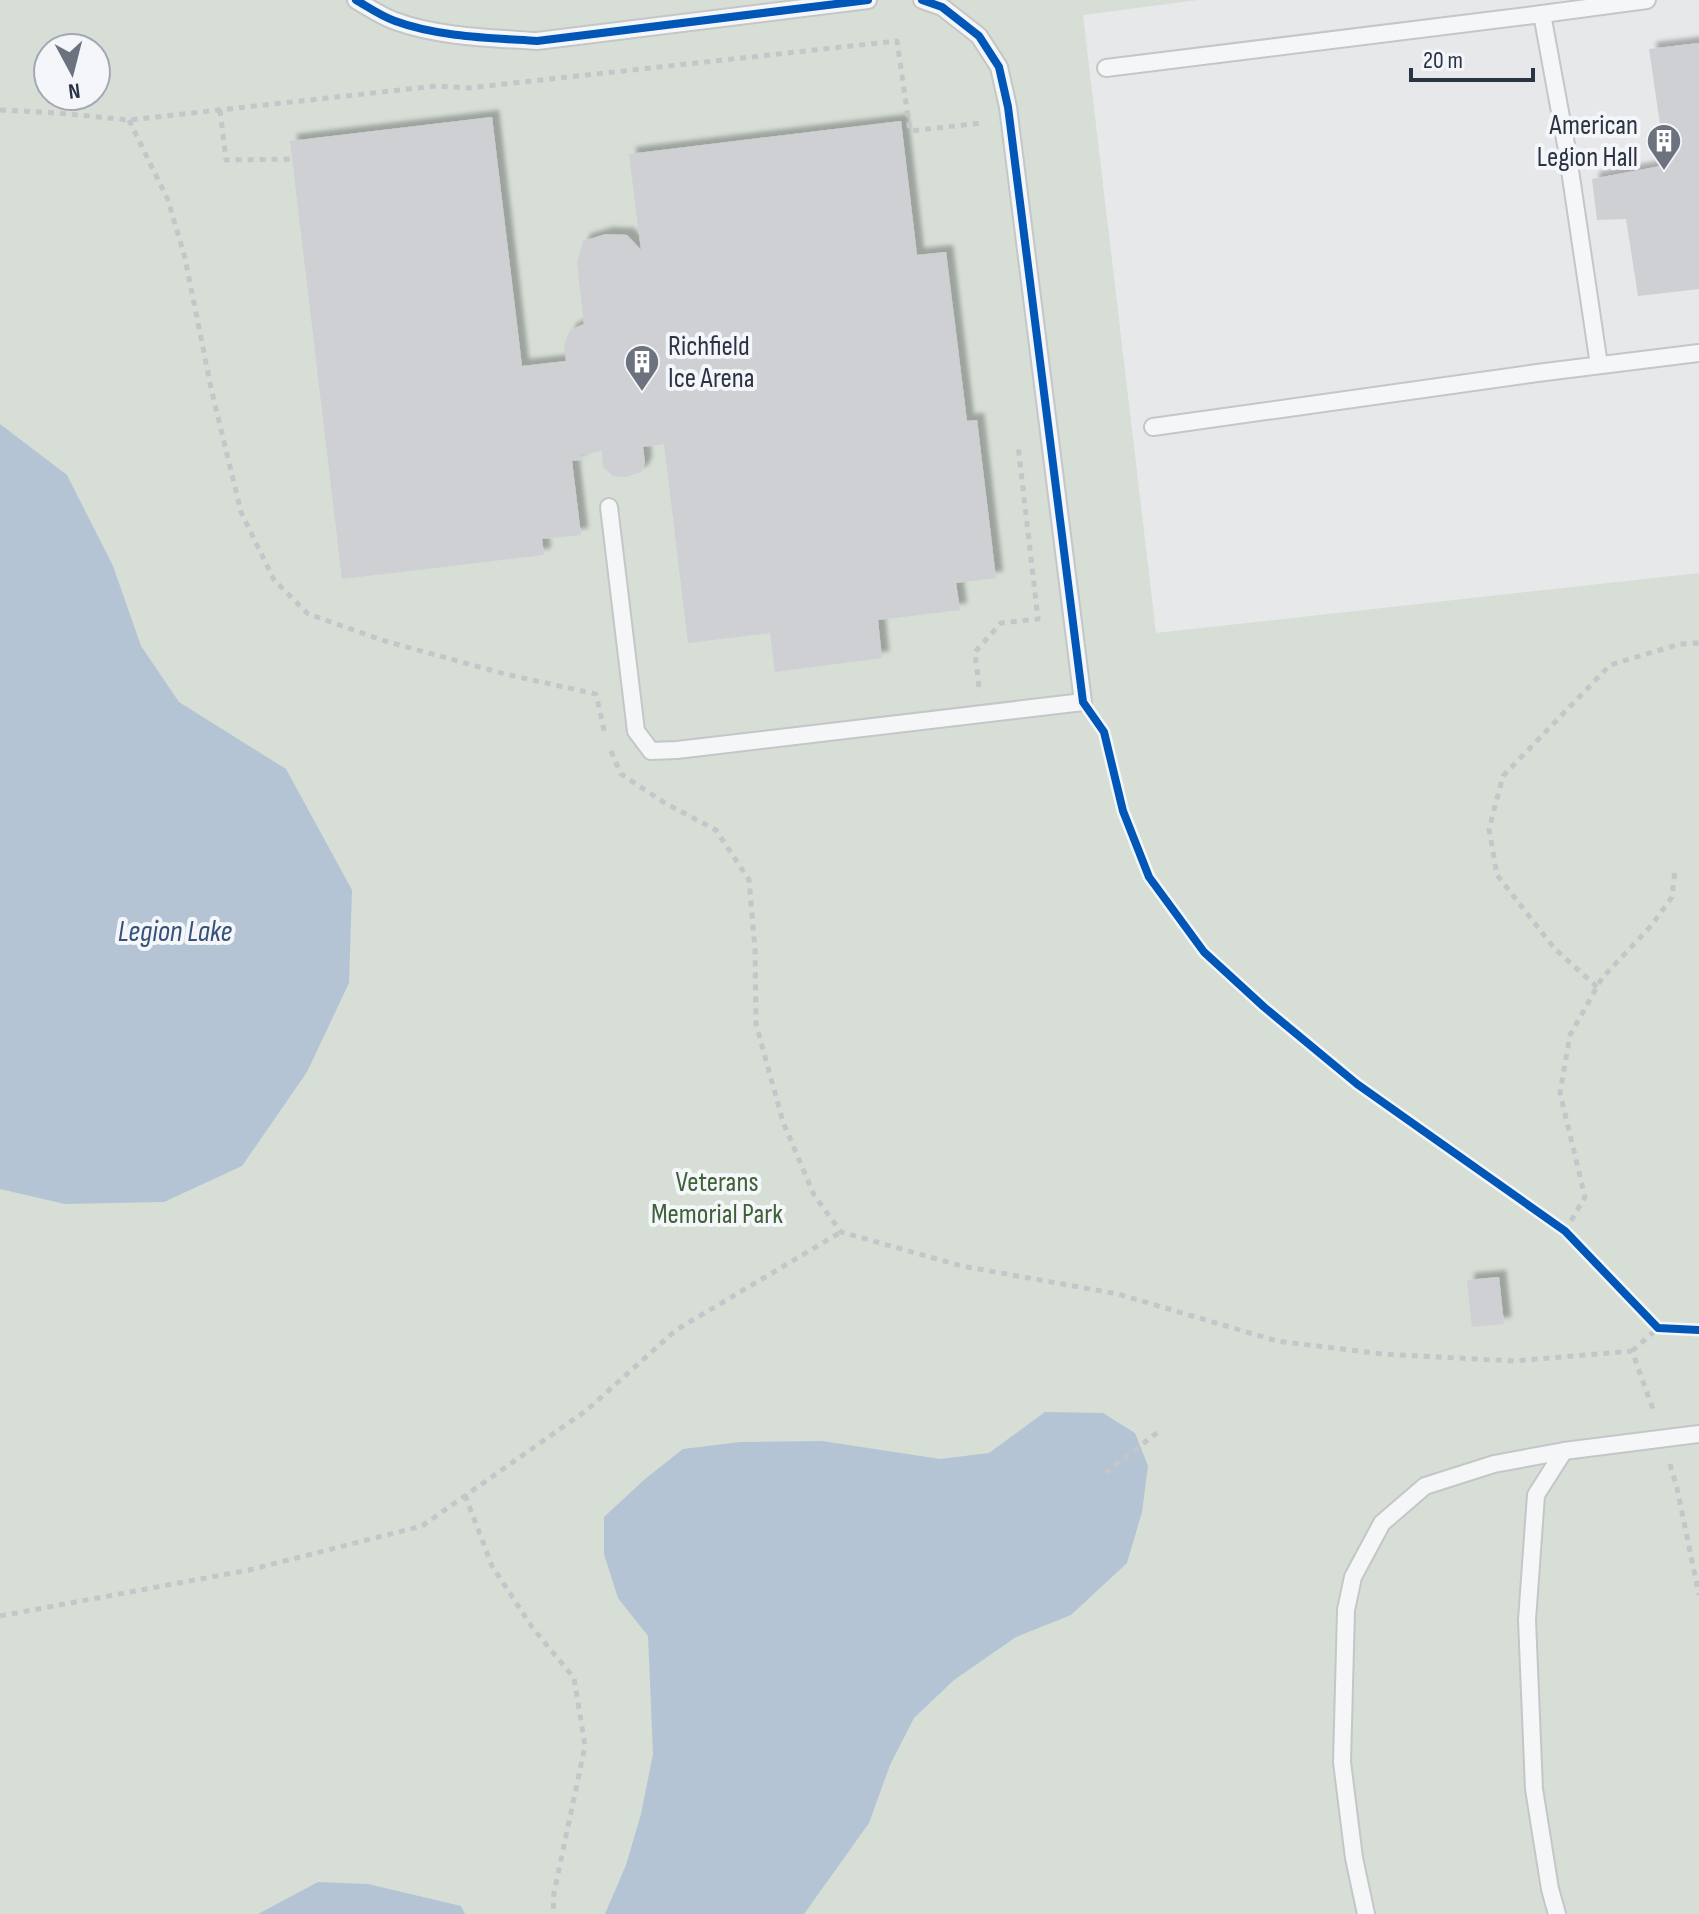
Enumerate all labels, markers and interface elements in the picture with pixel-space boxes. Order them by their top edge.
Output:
north arrow [32,32,112,112]
scale bar [1411,32,1533,82]
text: 20 m [1423,46,1463,75]
text: N [67,76,82,104]
place label: American Legion Hall [1537,109,1638,174]
building icon: American Legion Hall [1645,122,1683,172]
place label: Richfield Ice Arena [668,330,755,395]
building icon: Richfield Ice Arena [623,343,661,393]
water label: Legion Lake [118,914,233,950]
park label: Veterans Memorial Park [651,1166,783,1231]

